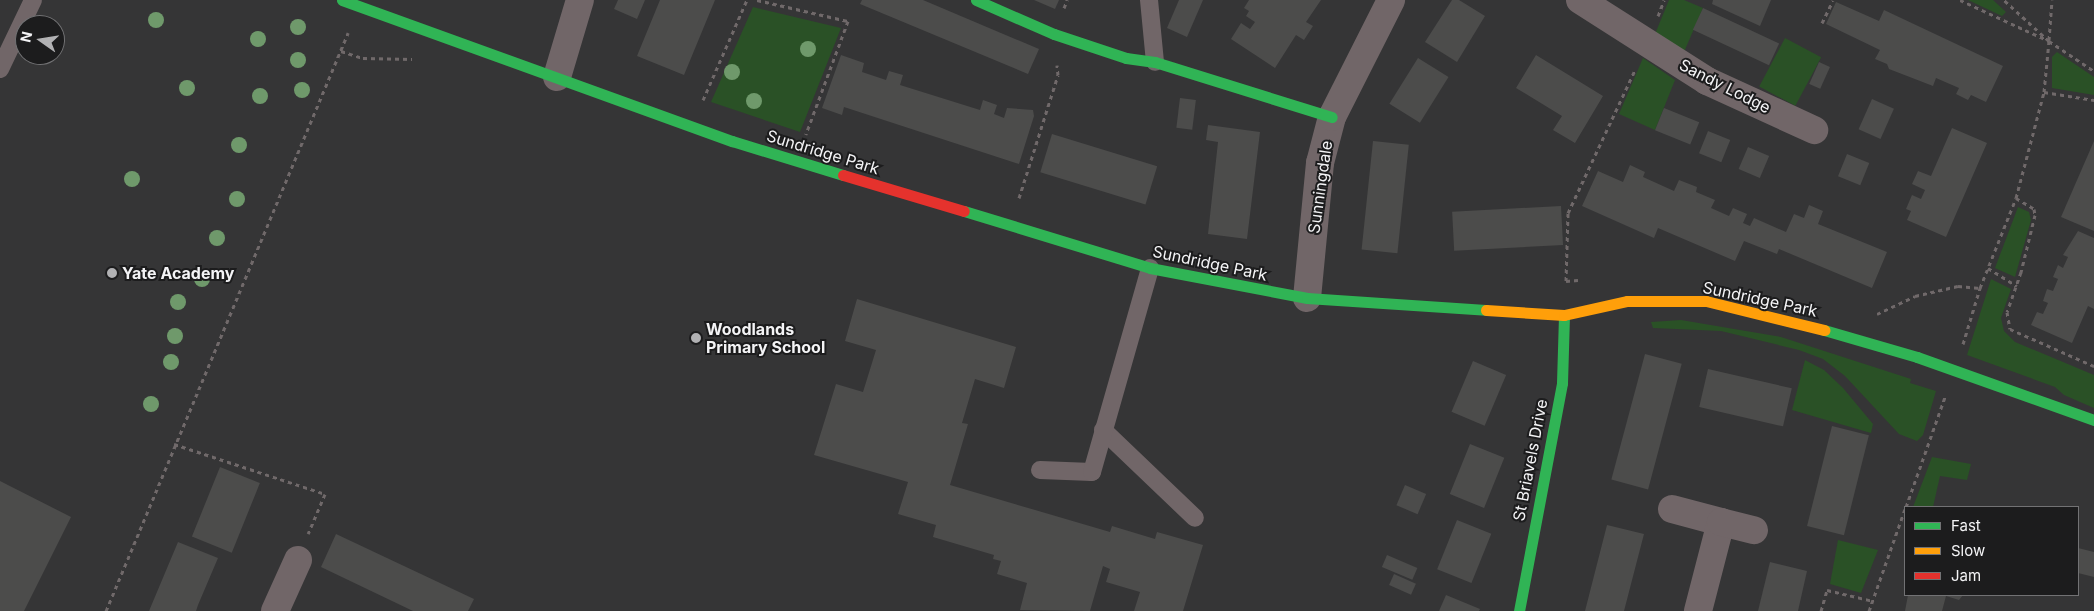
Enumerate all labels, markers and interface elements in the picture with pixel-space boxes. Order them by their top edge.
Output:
north arrow [15,15,65,65]
text: N [16,30,35,44]
street label: Sandy Lodge [1676,55,1774,117]
street label: Sundridge Park [764,126,882,178]
street label: Sunningdale [1304,139,1336,235]
street label: Sundridge Park [1151,241,1269,285]
place label: Yate Academy [122,263,234,283]
marker: Yate Academy [106,267,118,279]
street label: Sundridge Park [1701,277,1819,321]
place label: Woodlands Primary School [706,319,825,357]
marker: Woodlands Primary School [690,332,702,344]
street label: St Briavels Drive [1509,397,1551,523]
legend [1904,506,2079,596]
text: Fast [1951,516,1981,535]
text: Slow [1951,541,1985,560]
text: Jam [1951,566,1981,585]

